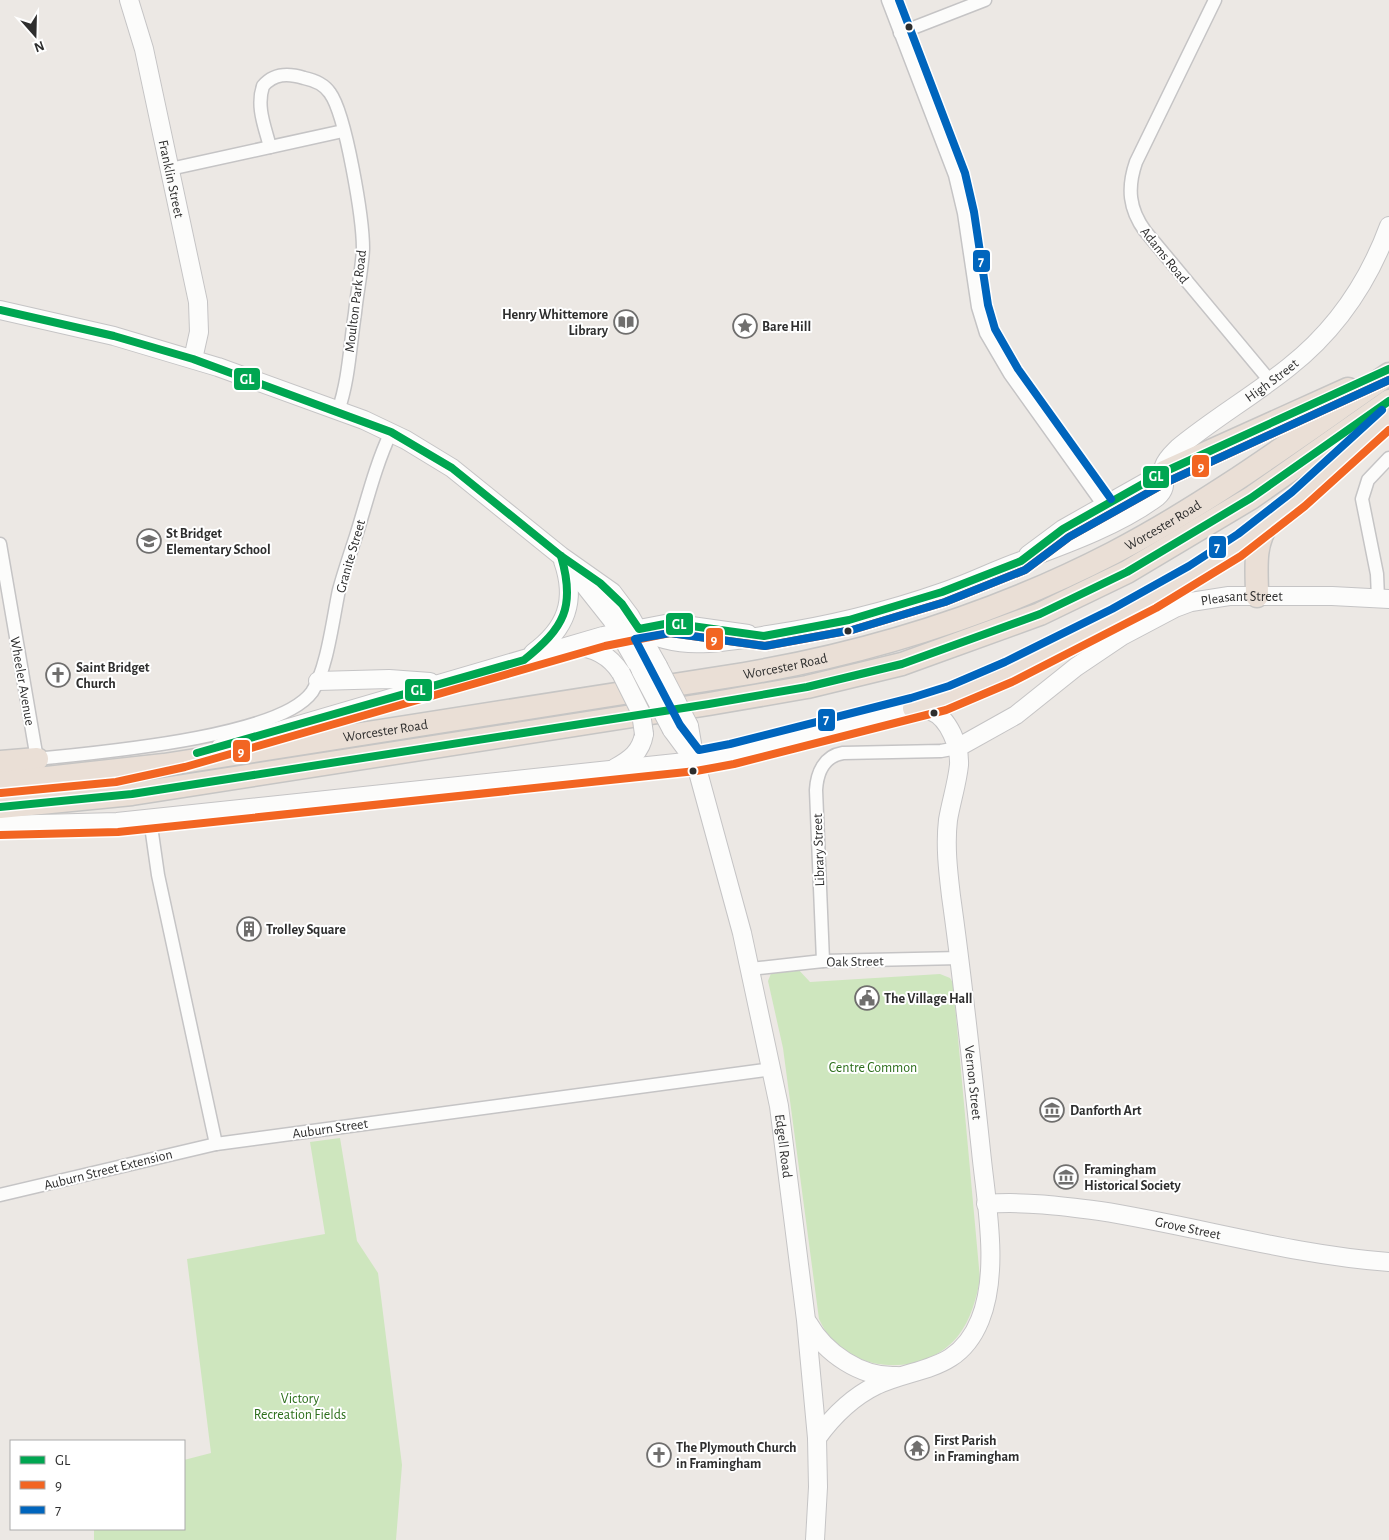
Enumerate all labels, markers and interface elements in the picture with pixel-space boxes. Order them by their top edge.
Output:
north arrow [10,10,60,60]
unlabelled marker [904,22,914,32]
text: N [32,38,46,55]
street label: Franklin Street [156,139,186,220]
street label: Adams Road [1137,225,1191,286]
street label: Moulton Park Road [343,249,369,353]
line badge: 7 [972,249,991,273]
text: 7 [978,255,984,269]
place label: Henry Whittemore Library [502,308,609,338]
library icon: Henry Whittemore Library [613,309,639,335]
place icon: Bare Hill [732,313,758,339]
place label: Bare Hill [762,320,811,334]
street label: High Street [1243,356,1302,405]
line badge: GL [233,367,261,391]
text: GL [240,373,255,387]
line badge: 9 [1191,454,1210,478]
text: 9 [1198,460,1205,474]
line badge: GL [1142,465,1170,489]
text: GL [1149,470,1164,484]
street label: Worcester Road [1123,498,1204,553]
street label: Granite Street [334,518,368,594]
place label: St Bridget Elementary School [166,527,271,557]
school or university icon: St Bridget Elementary School [136,528,162,554]
line badge: 7 [1208,535,1227,559]
text: 7 [1214,541,1220,555]
street label: Pleasant Street [1200,590,1283,608]
line badge: GL [665,612,694,636]
text: GL [672,618,687,632]
unlabelled marker [843,626,853,636]
line badge: 9 [705,627,724,651]
text: 9 [711,633,718,647]
street label: Wheeler Avenue [7,636,37,727]
street label: Worcester Road [742,651,829,682]
place label: Saint Bridget Church [76,661,150,691]
church icon: Saint Bridget Church [45,662,71,688]
line badge: GL [404,678,433,702]
text: GL [411,684,426,698]
line badge: 7 [817,708,836,732]
unlabelled marker [929,708,939,718]
text: 7 [823,713,829,727]
street label: Worcester Road [342,718,429,745]
line badge: 9 [232,739,251,763]
text: 9 [238,745,245,759]
unlabelled marker [688,766,698,776]
street label: Library Street [811,813,827,887]
building icon: Trolley Square [236,916,262,942]
place label: Trolley Square [266,923,346,937]
street label: Oak Street [826,954,884,969]
public building icon: The Village Hall [854,985,880,1011]
place label: The Village Hall [884,992,973,1006]
street label: Vernon Street [962,1045,984,1121]
park label: Centre Common [829,1061,917,1075]
museum icon: Danforth Art [1039,1097,1065,1123]
place label: Danforth Art [1070,1104,1142,1118]
street label: Edgell Road [772,1113,794,1179]
street label: Auburn Street [291,1117,369,1141]
street label: Auburn Street Extension [43,1147,174,1193]
place label: Framingham Historical Society [1084,1163,1182,1193]
museum icon: Framingham Historical Society [1053,1164,1079,1190]
street label: Grove Street [1154,1215,1222,1243]
park label: Victory Recreation Fields [254,1392,346,1422]
place label: First Parish in Framingham [934,1434,1019,1464]
temple icon: First Parish in Framingham [904,1435,930,1461]
legend [10,1440,185,1530]
place label: The Plymouth Church in Framingham [676,1441,796,1471]
church icon: The Plymouth Church in Framingham [646,1442,672,1468]
text: GL [55,1453,71,1468]
text: 9 [55,1478,62,1493]
text: 7 [55,1503,61,1518]

